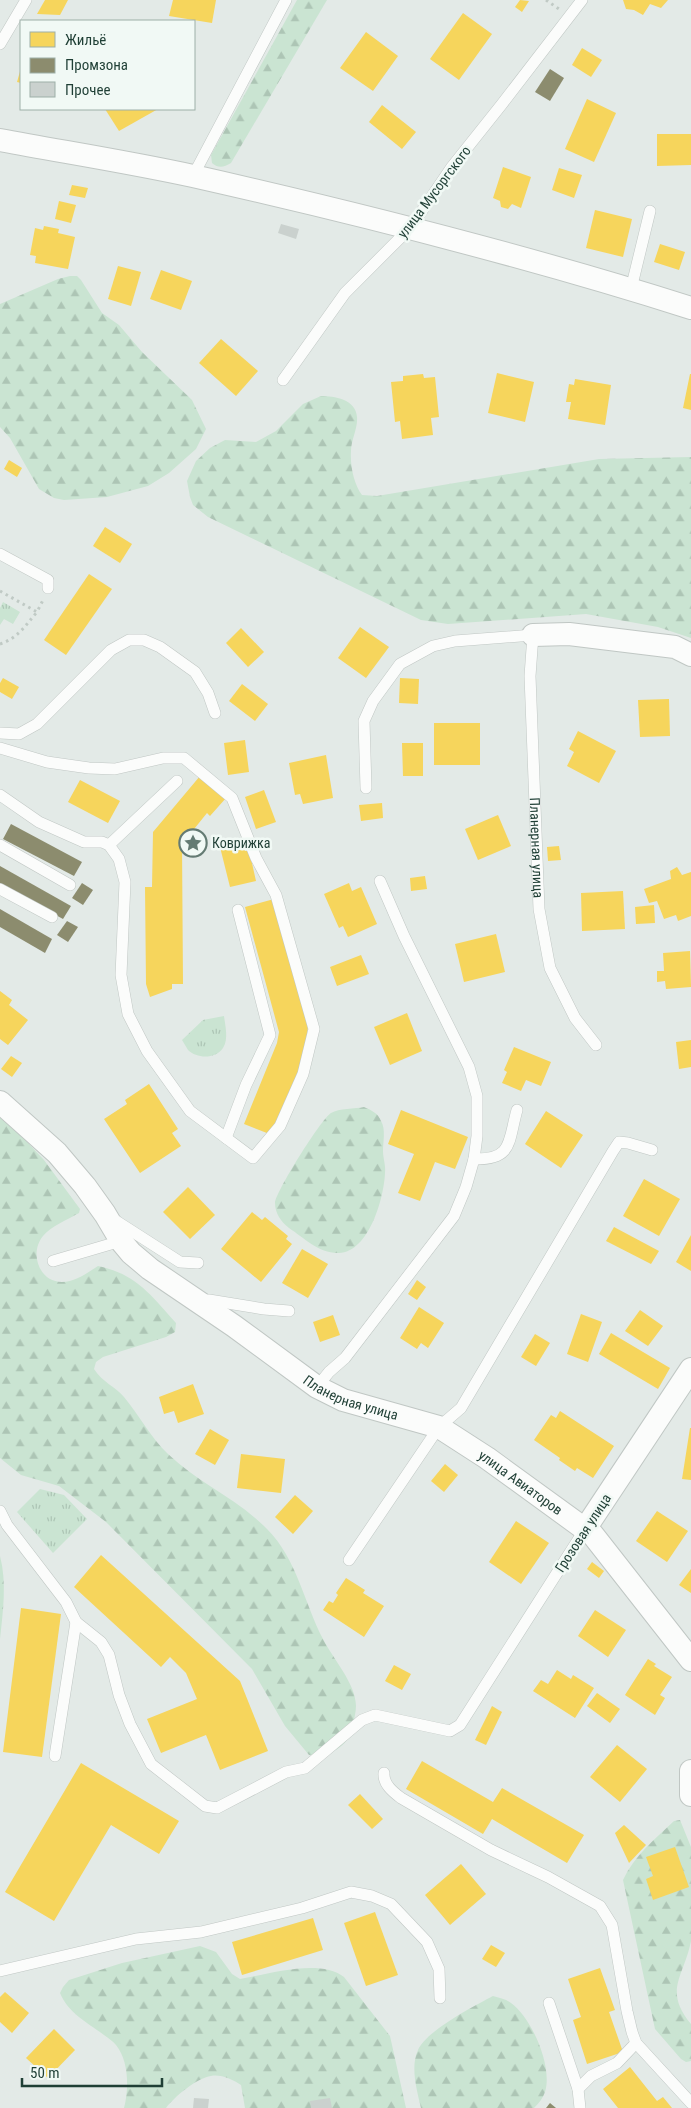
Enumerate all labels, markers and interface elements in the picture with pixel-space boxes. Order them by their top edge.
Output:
legend [20,20,195,110]
text: Жильё [65,31,106,49]
text: Промзона [65,56,128,74]
text: Прочее [65,81,111,99]
street label: улица Мусоргского [394,143,474,241]
street label: Планерная улица [527,797,547,898]
place icon: Коврижка [178,828,208,858]
place label: Коврижка [212,835,270,851]
street label: Планерная улица [300,1372,400,1423]
street label: улица Авиаторов [476,1447,566,1518]
street label: Грозовая улица [552,1491,614,1575]
scale bar [22,2056,162,2088]
text: 50 m [30,2064,60,2082]

